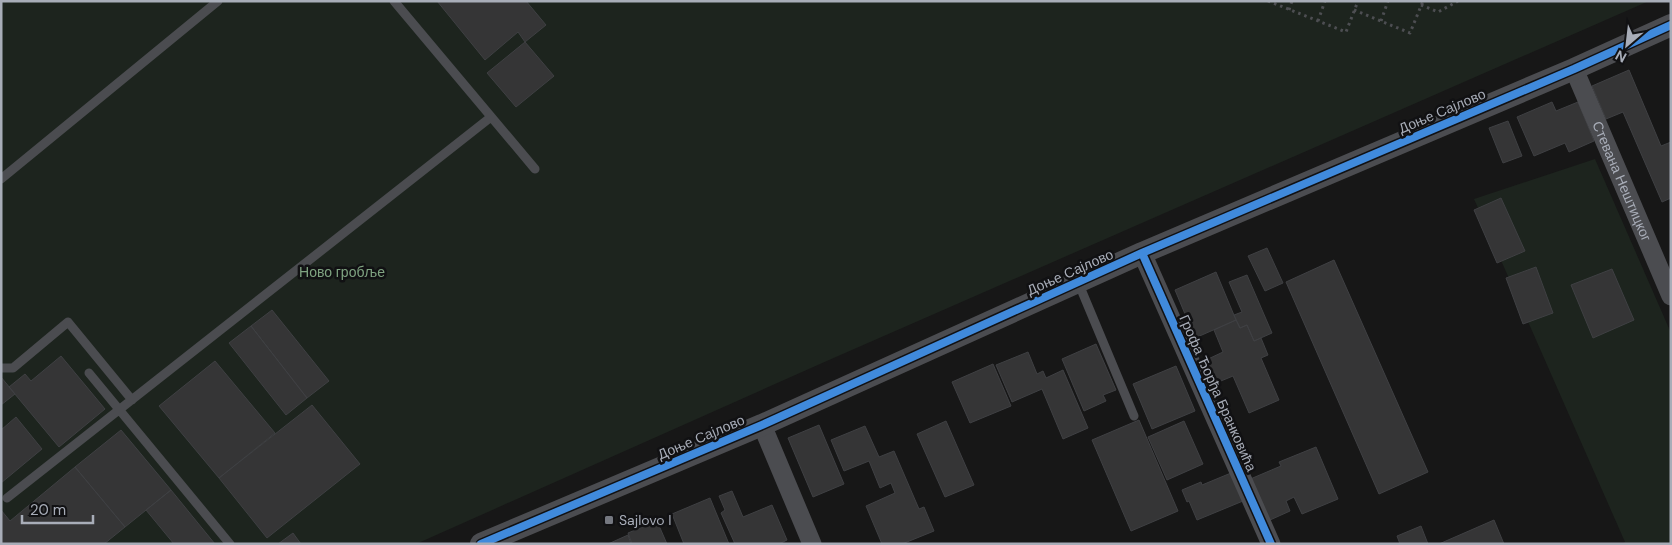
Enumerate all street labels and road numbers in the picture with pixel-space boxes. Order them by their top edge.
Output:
street label: Доње Сајлово [1396,85,1488,137]
street label: Стевана Нештицког [1588,118,1656,244]
street label: Доње Сајлово [1024,245,1116,299]
street label: Грофа Ђорђа Бранковића [1175,312,1261,474]
street label: Доње Сајлово [655,411,747,463]

